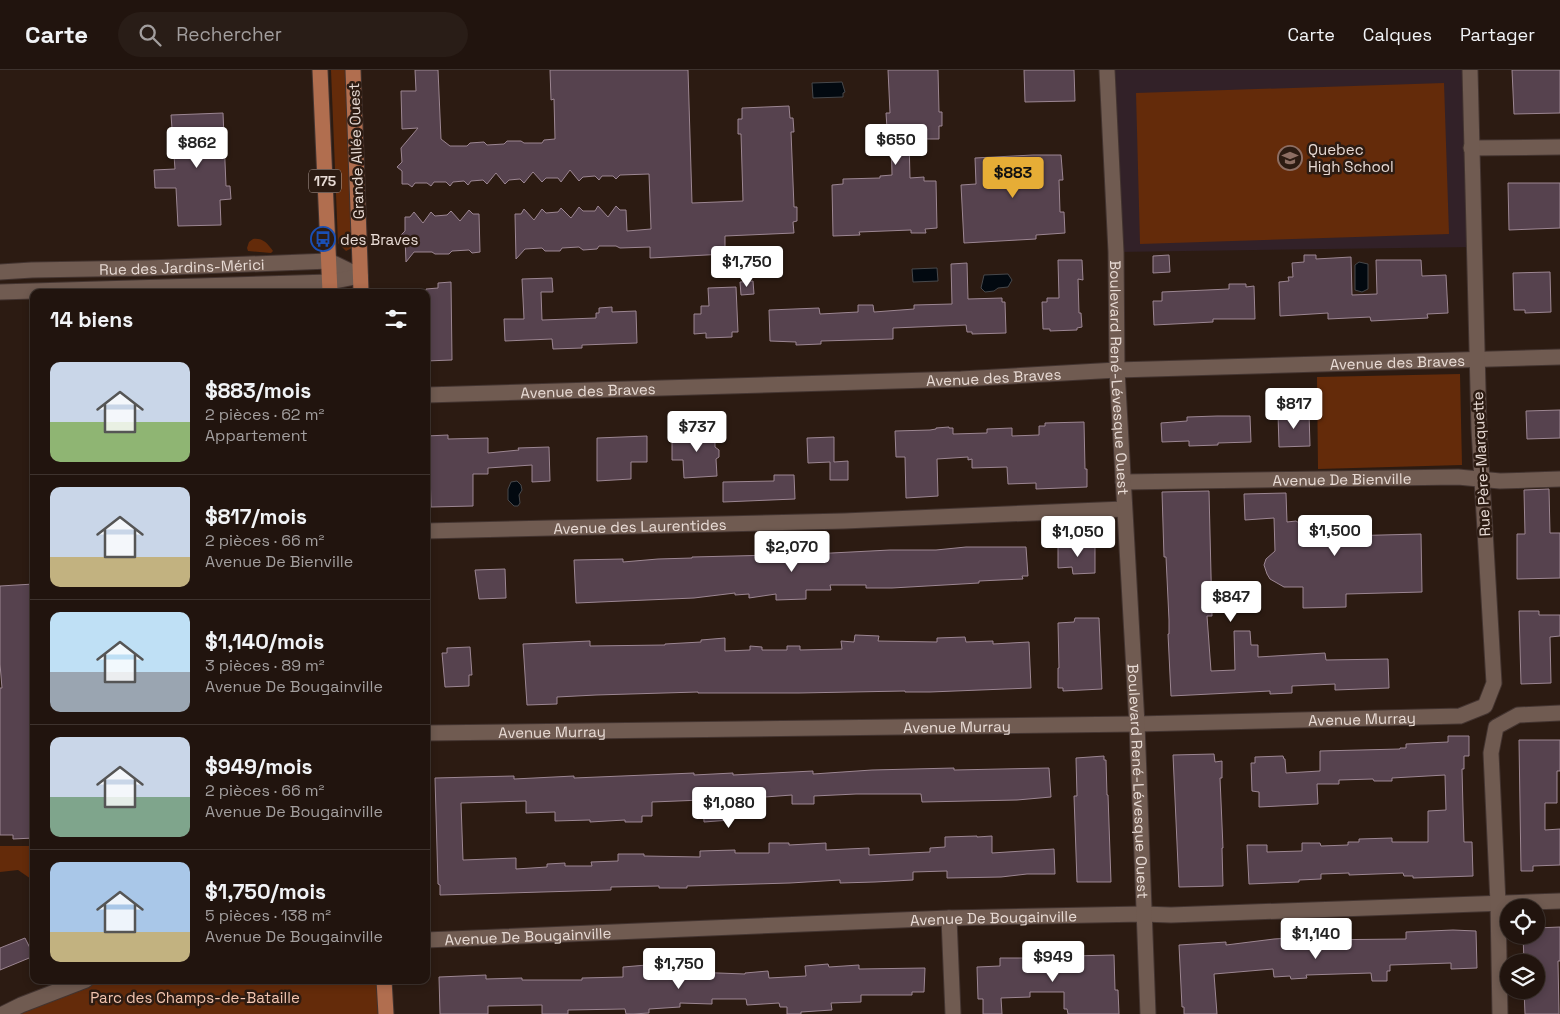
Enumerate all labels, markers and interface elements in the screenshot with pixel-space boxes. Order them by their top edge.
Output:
search box [118,12,468,57]
text: Carte [25,19,88,50]
icon: search [136,21,164,49]
text: Rechercher [176,22,282,47]
text: Carte [1288,23,1335,46]
text: Calques [1363,23,1432,46]
text: Partager [1460,23,1535,46]
street label: Grande Allée Ouest [344,82,368,220]
pin: $650 [866,124,926,166]
pin: $862 [167,126,227,169]
text: $650 [876,129,916,150]
text: $862 [178,132,216,153]
place label: Quebec High School [1308,140,1394,176]
school or university icon: Quebec High School [1277,145,1303,171]
pin: $883 [983,156,1043,199]
text: $883 [994,162,1032,183]
road number: 175 [309,170,341,192]
bus stop icon: des Braves [310,226,336,252]
place label: des Braves [340,230,419,249]
pin: $1,750 [706,246,788,288]
text: $1,750 [722,251,772,272]
street label: Rue des Jardins-Mérici [99,254,265,278]
street label: Boulevard René-Lévesque Ouest [1107,260,1134,496]
icon: filters [382,305,410,333]
text: 14 biens [50,306,133,333]
street label: Avenue des Braves [1329,350,1465,373]
street label: Avenue des Braves [926,364,1062,390]
text: $883/mois [205,377,311,404]
street label: Avenue des Braves [520,379,656,402]
icon: home [90,382,150,442]
pin: $817 [1264,388,1324,430]
street label: Rue Père-Marquette [1468,391,1494,537]
text: $817 [1276,393,1312,414]
text: 2 pièces · 62 m² [205,404,324,425]
pin: $737 [667,410,727,453]
text: $737 [678,416,716,437]
text: Appartement [205,425,308,446]
street label: Avenue De Bienville [1272,468,1412,489]
text: $817/mois [205,503,307,530]
icon: home [90,507,150,567]
street label: Avenue des Laurentides [553,514,727,537]
pin: $1,500 [1294,514,1376,557]
pin: $1,050 [1037,516,1119,558]
text: $1,500 [1309,520,1361,541]
text: $1,050 [1052,521,1104,542]
text: 2 pièces · 66 m² [205,530,324,551]
pin: $2,070 [751,530,833,573]
text: $2,070 [766,536,818,557]
text: Avenue De Bienville [205,551,353,572]
pin: $847 [1201,580,1261,623]
text: $847 [1212,586,1250,607]
text: $1,140/mois [205,628,324,655]
icon: home [90,632,150,692]
text: 3 pièces · 89 m² [205,655,325,676]
street label: Boulevard René-Lévesque Ouest [1124,663,1153,899]
text: Avenue De Bougainville [205,676,383,697]
street label: Avenue Murray [1308,708,1416,729]
street label: Avenue Murray [903,716,1011,736]
street label: Avenue Murray [498,721,606,742]
text: $949/mois [205,753,313,780]
icon: home [90,757,150,817]
text: 2 pièces · 66 m² [205,780,324,801]
pin: $1,080 [688,786,770,829]
text: $1,080 [703,792,755,813]
text: Avenue De Bougainville [205,801,383,822]
text: $1,750/mois [205,878,326,905]
icon: home [90,882,150,942]
map controls [1500,899,1545,999]
button: locate [1500,899,1545,944]
text: 5 pièces · 138 m² [205,905,331,926]
street label: Avenue De Bougainville [910,906,1077,929]
pin: $1,140 [1275,918,1357,960]
street label: Avenue De Bougainville [444,923,612,949]
text: $1,140 [1292,923,1340,944]
text: Avenue De Bougainville [205,926,383,947]
pin: $949 [1023,940,1083,983]
text: $949 [1033,946,1073,967]
pin: $1,750 [638,948,720,990]
text: $1,750 [654,953,704,974]
button: layers [1500,954,1545,999]
park label: Parc des Champs-de-Bataille [90,988,300,1007]

